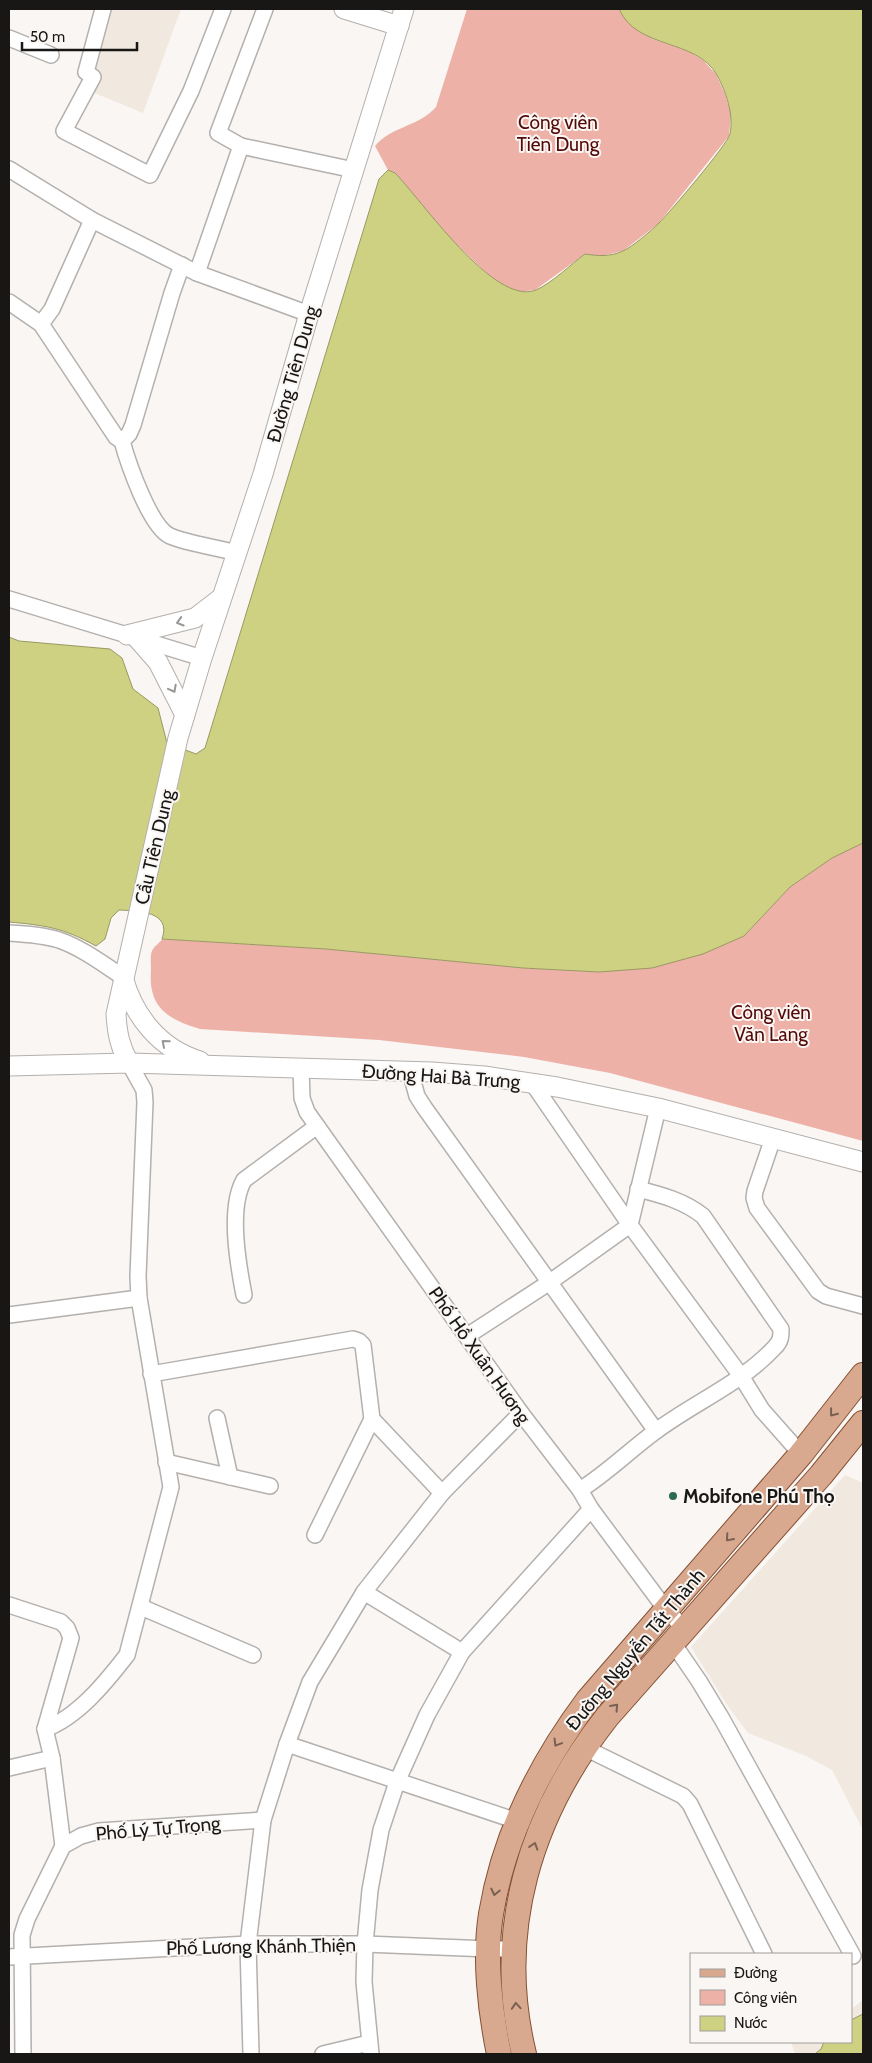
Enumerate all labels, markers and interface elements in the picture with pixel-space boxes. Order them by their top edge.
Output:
scale bar [22,20,138,52]
text: 50 m [30,28,65,46]
park label: Công viên Tiên Dung [517,111,600,156]
street label: Đường Tiên Dung [262,303,323,445]
one-way arrow [176,617,184,627]
one-way arrow [166,684,176,693]
street label: Cầu Tiên Dung [130,787,179,907]
park label: Công viên Văn Lang [731,1001,811,1046]
one-way arrow [161,1040,170,1049]
street label: Đường Hai Bà Trưng [361,1059,521,1094]
street label: Phố Hồ Xuân Hương [424,1282,536,1429]
one-way arrow [830,1408,839,1417]
place label: Mobifone Phú Thọ [683,1485,835,1508]
marker: Mobifone Phú Thọ [667,1490,679,1502]
one-way arrow [726,1533,735,1542]
street label: Đường Nguyễn Tất Thành [561,1564,710,1735]
one-way arrow [610,1704,618,1713]
one-way arrow [554,1738,564,1747]
street label: Phố Lý Tự Trọng [95,1812,222,1845]
one-way arrow [528,1843,538,1851]
one-way arrow [490,1888,501,1897]
street label: Phố Lương Khánh Thiện [166,1933,356,1960]
legend [690,1953,852,2043]
text: Đường [734,1964,777,1982]
text: Công viên [734,1989,797,2007]
one-way arrow [511,2002,522,2010]
text: Nước [734,2014,768,2032]

